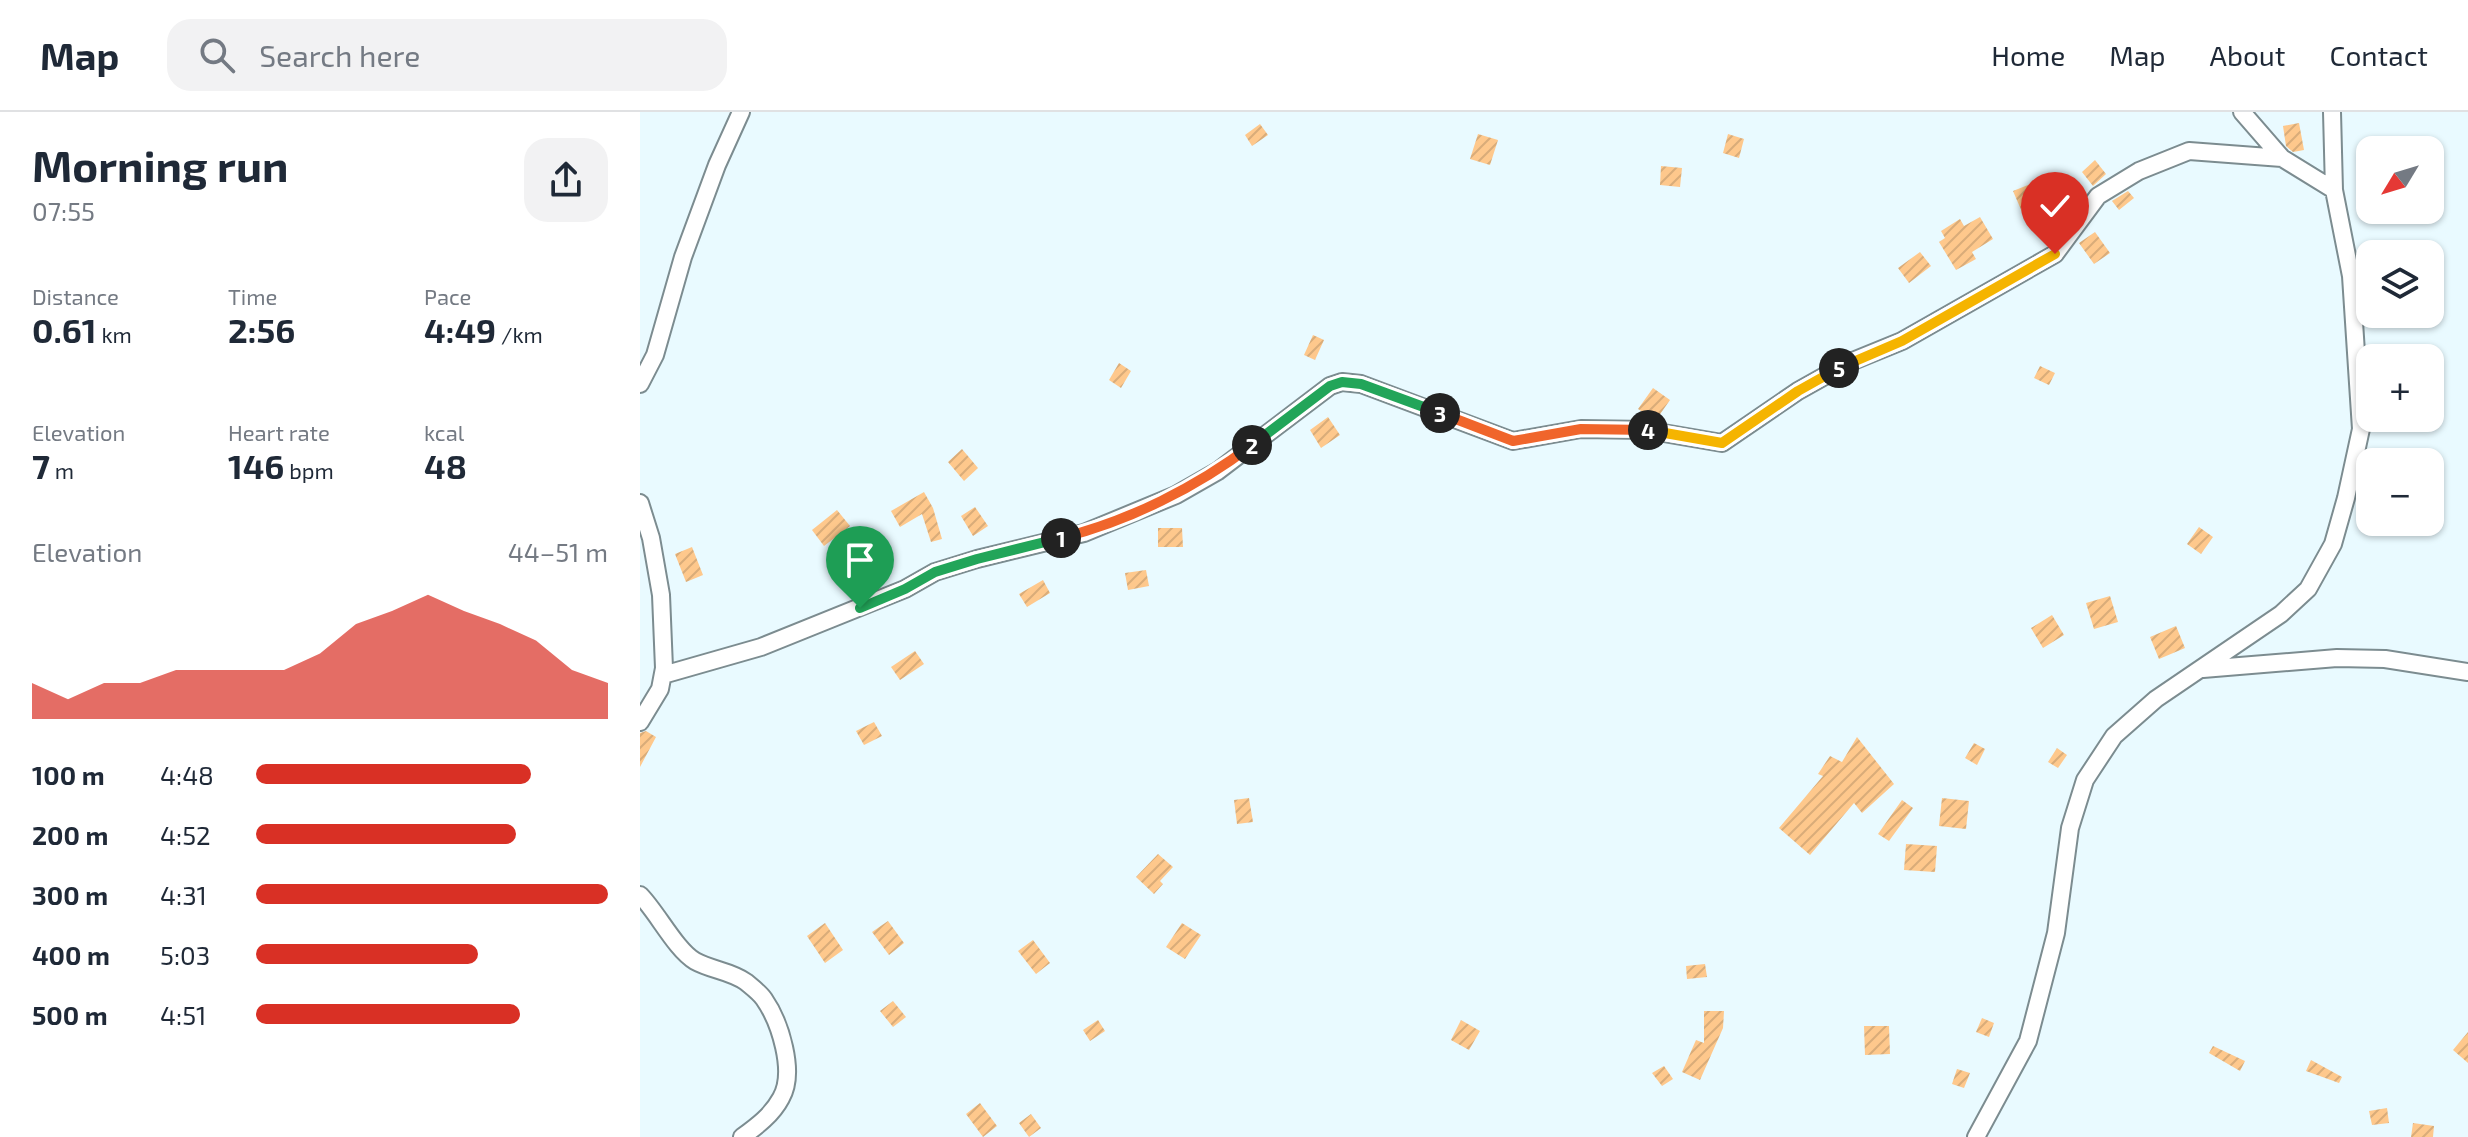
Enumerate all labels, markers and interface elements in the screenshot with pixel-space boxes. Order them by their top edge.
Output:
search box [167,19,727,91]
text: Map [40,32,119,78]
icon: search [195,33,239,77]
text: Search here [259,37,420,73]
text: Home [1991,38,2065,72]
text: Map [2109,38,2166,72]
text: About [2210,38,2285,72]
text: Contact [2329,38,2428,72]
north arrow [2356,136,2444,224]
map controls [2356,136,2444,536]
text: Morning run [32,138,288,191]
button: share [524,138,608,222]
pin [2021,172,2089,254]
icon: check [2033,184,2077,228]
text: 07:55 [32,195,95,226]
button: layers [2356,240,2444,328]
text: Distance [32,283,119,309]
text: Time [228,283,277,309]
text: Pace [424,283,471,309]
text: 0.61 [32,309,97,350]
text: 2:56 [228,309,295,350]
text: 4:49 [424,309,496,350]
text: km [97,321,132,347]
text: /km [496,321,543,347]
button: + [2356,344,2444,432]
pin: 5 [1819,348,1859,388]
text: 5 [1833,355,1845,381]
pin: 3 [1420,393,1460,433]
text: 3 [1434,400,1446,426]
pin: 4 [1628,410,1668,450]
text: 4 [1641,417,1655,443]
text: Elevation [32,419,125,445]
text: Heart rate [228,419,330,445]
text: kcal [424,419,464,445]
pin: 2 [1232,425,1272,465]
text: 2 [1246,432,1258,458]
text: 7 [32,445,50,486]
text: 146 [228,445,284,486]
text: 48 [424,445,467,486]
button: − [2356,448,2444,536]
text: m [50,457,74,483]
text: bpm [284,457,334,483]
pin: 1 [1041,518,1081,558]
text: 1 [1056,525,1066,551]
pin [826,526,894,608]
text: Elevation [32,536,142,567]
text: 44–51 m [508,536,608,567]
icon: arrive [838,538,882,582]
text: 100 m [32,759,105,790]
text: 4:48 [160,759,214,790]
text: 200 m [32,819,108,850]
text: 4:52 [160,819,211,850]
text: 300 m [32,879,108,910]
text: 4:31 [160,879,207,910]
text: 400 m [32,939,110,970]
text: 5:03 [160,939,210,970]
text: 500 m [32,999,108,1030]
text: 4:51 [160,999,206,1030]

